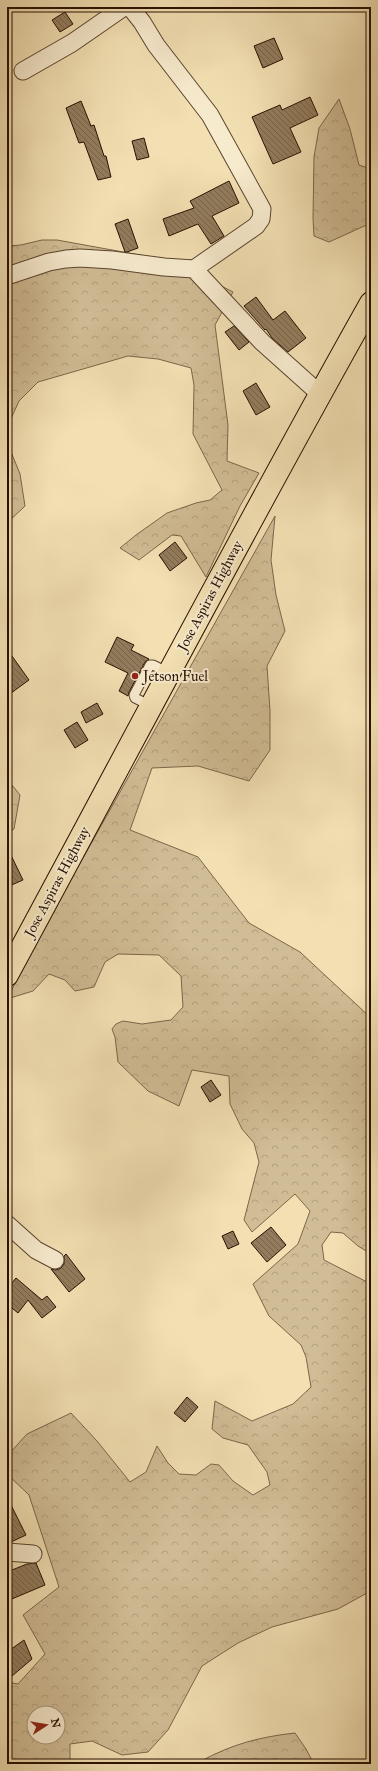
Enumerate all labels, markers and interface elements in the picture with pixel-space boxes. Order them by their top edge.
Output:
street label: Jose Aspiras Highway [173,537,247,656]
place label: Jetson Fuel [141,668,208,686]
marker: Jetson Fuel [130,671,140,681]
street label: Jose Aspiras Highway [20,823,94,942]
north arrow [26,1705,66,1745]
text: N [48,1717,63,1730]

